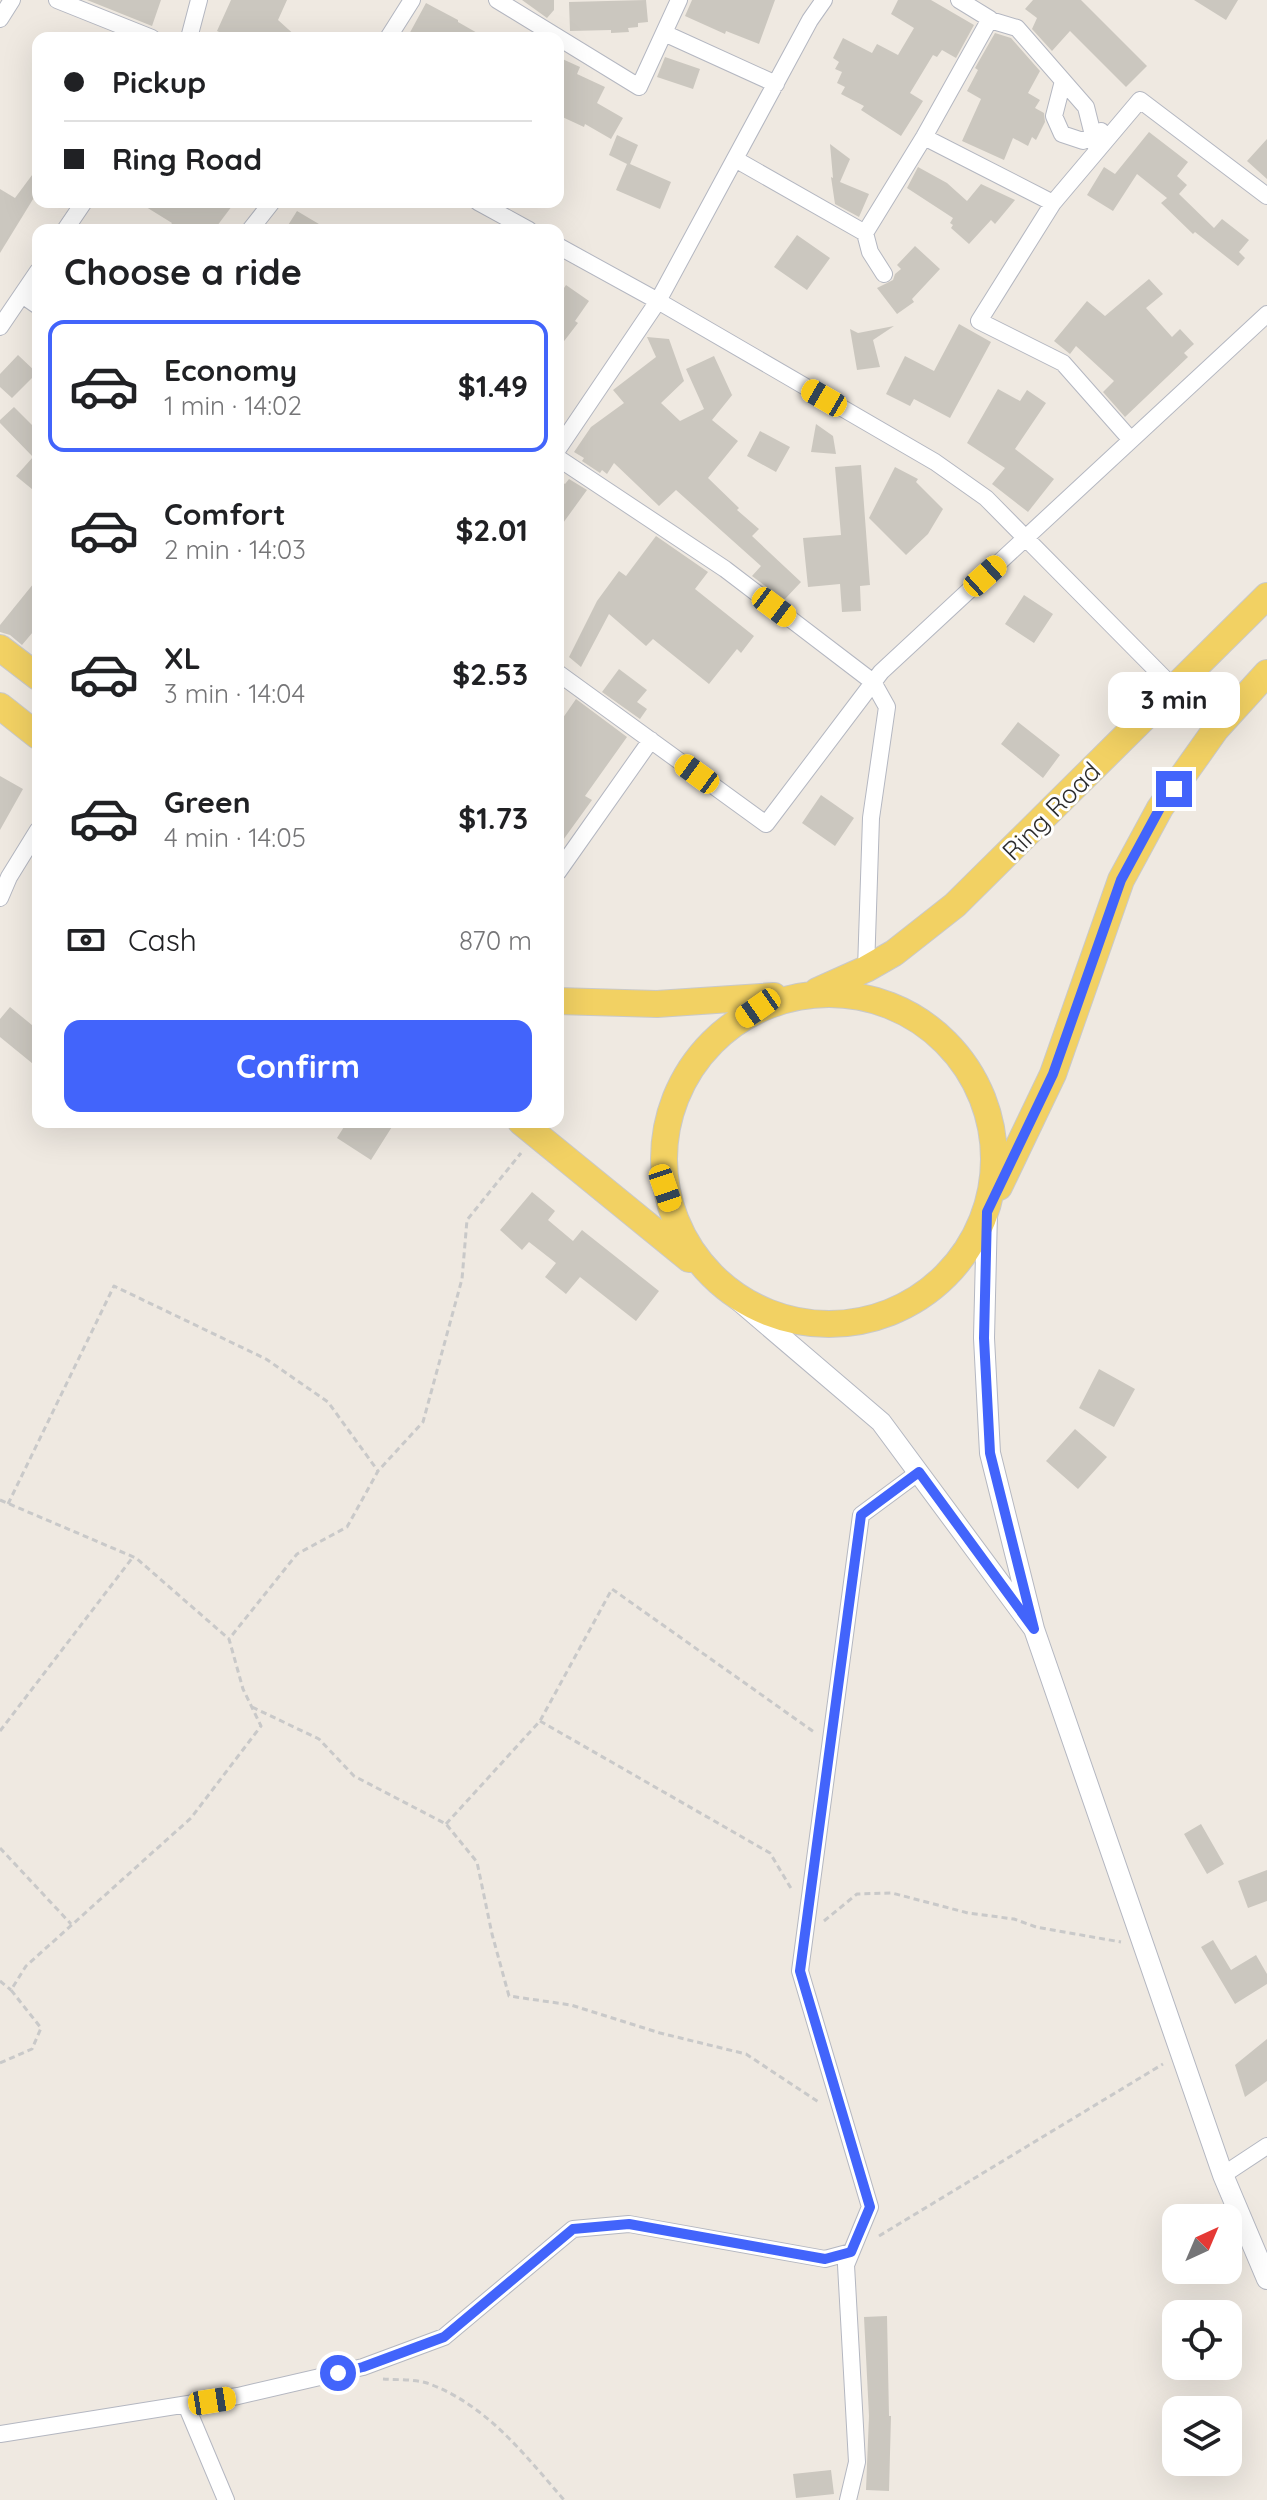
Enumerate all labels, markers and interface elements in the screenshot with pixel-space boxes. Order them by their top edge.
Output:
text: Pickup [112,63,206,101]
text: Ring Road [112,140,262,178]
text: Choose a ride [64,249,302,294]
icon: car [68,350,140,422]
text: Economy [164,351,297,389]
text: $1.49 [458,367,528,405]
car [797,376,851,420]
text: 1 min · 14:02 [164,389,302,422]
icon: car [68,494,140,566]
text: Comfort [164,495,285,533]
text: $2.01 [455,511,528,549]
text: 2 min · 14:03 [164,533,306,566]
car [959,551,1011,601]
car [748,583,800,631]
icon: car [68,638,140,710]
text: XL [164,639,201,677]
text: $2.53 [452,655,528,693]
callout: 3 min [1108,673,1240,729]
text: 3 min · 14:04 [164,677,305,710]
text: 3 min [1141,683,1207,716]
car [671,750,723,798]
street label: Ring Road [995,755,1107,867]
route end [1156,771,1192,807]
icon: car [68,782,140,854]
text: Green [164,783,251,821]
text: $1.73 [458,799,528,837]
text: 4 min · 14:05 [164,821,306,854]
icon: cash [64,918,108,962]
text: Cash [128,921,197,959]
text: 870 m [459,924,532,957]
car [731,984,785,1032]
button: Confirm [64,1020,532,1112]
car [646,1161,684,1215]
north arrow [1162,2204,1242,2284]
map controls [1162,2204,1242,2476]
button: locate [1162,2300,1242,2380]
route start [320,2355,356,2391]
car [186,2385,238,2417]
button: layers [1162,2396,1242,2476]

